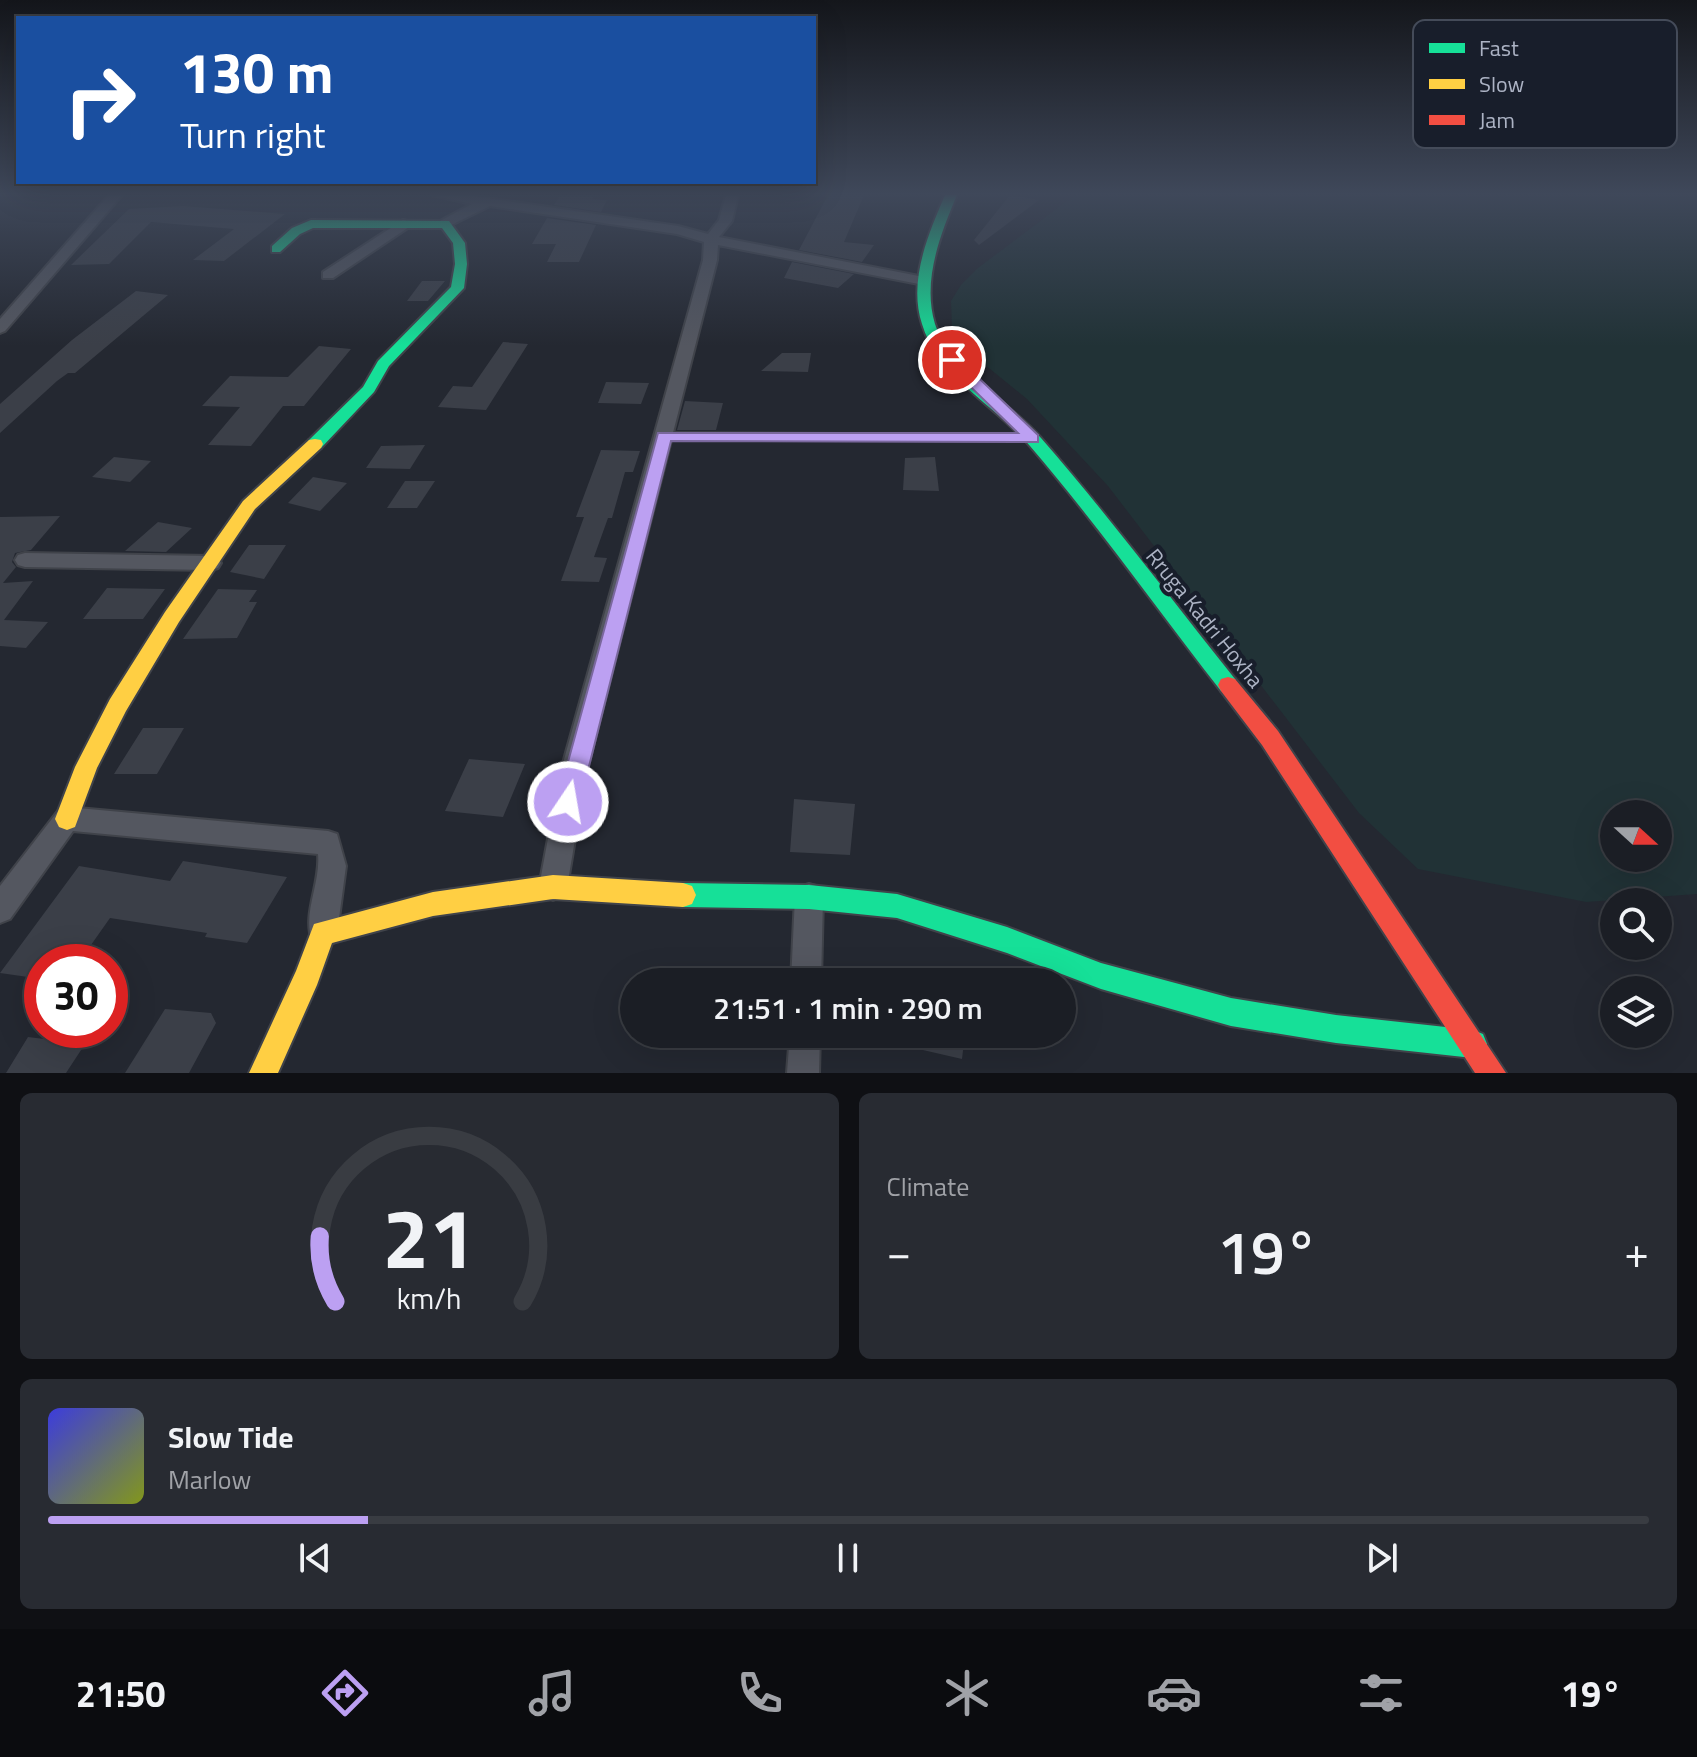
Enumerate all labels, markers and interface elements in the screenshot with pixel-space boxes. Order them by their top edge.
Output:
legend [1413,20,1677,148]
text: 130 m [180,30,333,115]
text: Fast [1479,31,1519,65]
icon: right [48,48,152,152]
text: Slow [1479,67,1525,101]
text: Jam [1479,103,1515,137]
text: Turn right [180,107,325,162]
pin [918,326,986,394]
icon: arrive [930,338,974,382]
street label: Rruga Kadri Hoxha [1138,541,1272,695]
position arrow [526,760,610,844]
north arrow [1600,800,1672,872]
map controls [1600,800,1672,1048]
button: search [1600,888,1672,960]
speed limit sign: 30 [24,944,128,1048]
button: layers [1600,976,1672,1048]
text: 21:51 · 1 min · 290 m [713,985,983,1031]
text: Climate [887,1167,969,1206]
text: 21 [383,1174,476,1300]
text: 19° [1217,1206,1318,1297]
text: − [887,1218,911,1285]
text: + [1624,1218,1649,1285]
text: km/h [397,1277,462,1320]
text: Slow Tide [168,1414,293,1460]
text: Marlow [168,1460,251,1499]
icon: previous [293,1536,337,1580]
icon: pause [826,1536,870,1580]
icon: next [1360,1536,1404,1580]
icon: directions [317,1665,373,1721]
icon: music [524,1665,580,1721]
icon: phone [732,1665,788,1721]
icon: climate [939,1665,995,1721]
icon: car [1146,1665,1202,1721]
icon: filters [1353,1665,1409,1721]
text: 21:50 [76,1666,166,1721]
text: 19° [1561,1666,1621,1721]

